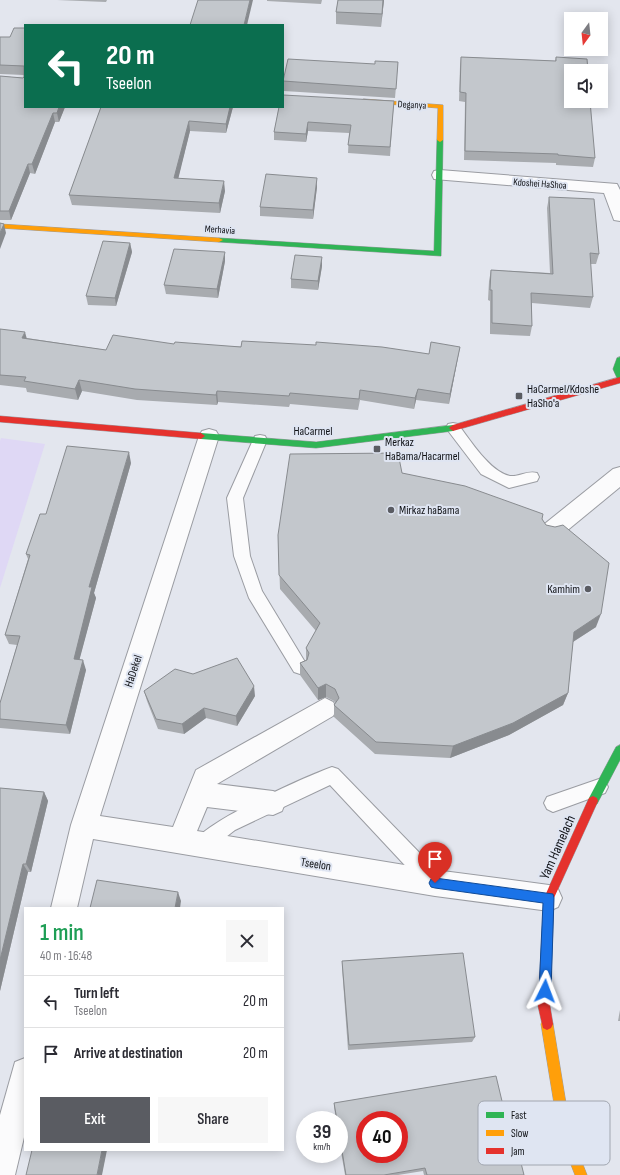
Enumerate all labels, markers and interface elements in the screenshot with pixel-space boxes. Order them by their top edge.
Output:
north arrow [564,12,608,56]
map controls [564,12,608,108]
text: 20 m [106,39,155,72]
icon: left [40,40,92,92]
button: sound [564,64,608,108]
text: Tseelon [106,73,152,94]
street label: Deganya [397,98,427,112]
street label: Kdoshei HaShoa [513,176,567,192]
street label: Merhavia [204,223,236,237]
place label: HaCarmel/Kdoshe HaSho'a [527,382,599,411]
marker: HaCarmel/Kdoshe HaSho'a [514,391,524,401]
street label: HaCarmel [293,424,333,439]
place label: Merkaz HaBama/Hacarmel [385,435,460,464]
marker: Merkaz HaBama/Hacarmel [372,444,382,454]
place label: Mirkaz haBama [399,503,460,518]
marker: Mirkaz haBama [386,505,396,515]
place label: Kamhim [547,582,580,597]
marker: Kamhim [583,584,593,594]
street label: HaDekel [121,653,146,689]
street label: Yam Hamelach [536,812,579,882]
pin [418,842,452,883]
icon: arrive [424,848,446,870]
street label: Tseelon [300,855,332,874]
text: 1 min [40,918,84,947]
button: close [226,920,268,962]
text: 40 m · 16:48 [40,948,92,964]
position arrow [524,970,566,1012]
text: Turn left [74,984,119,1003]
icon: left [40,991,62,1013]
text: 20 m [243,992,268,1011]
text: Tseelon [74,1003,107,1019]
icon: arrive [40,1043,62,1065]
text: Arrive at destination [74,1044,183,1063]
text: 20 m [243,1044,268,1063]
button: Exit [40,1097,150,1143]
button: Share [158,1097,268,1143]
legend [478,1101,610,1165]
text: Fast [511,1109,527,1122]
speed limit sign: 40 [356,1111,408,1163]
text: 39 [313,1120,331,1144]
text: Slow [511,1127,528,1140]
text: km/h [313,1141,331,1153]
text: Jam [510,1145,525,1158]

